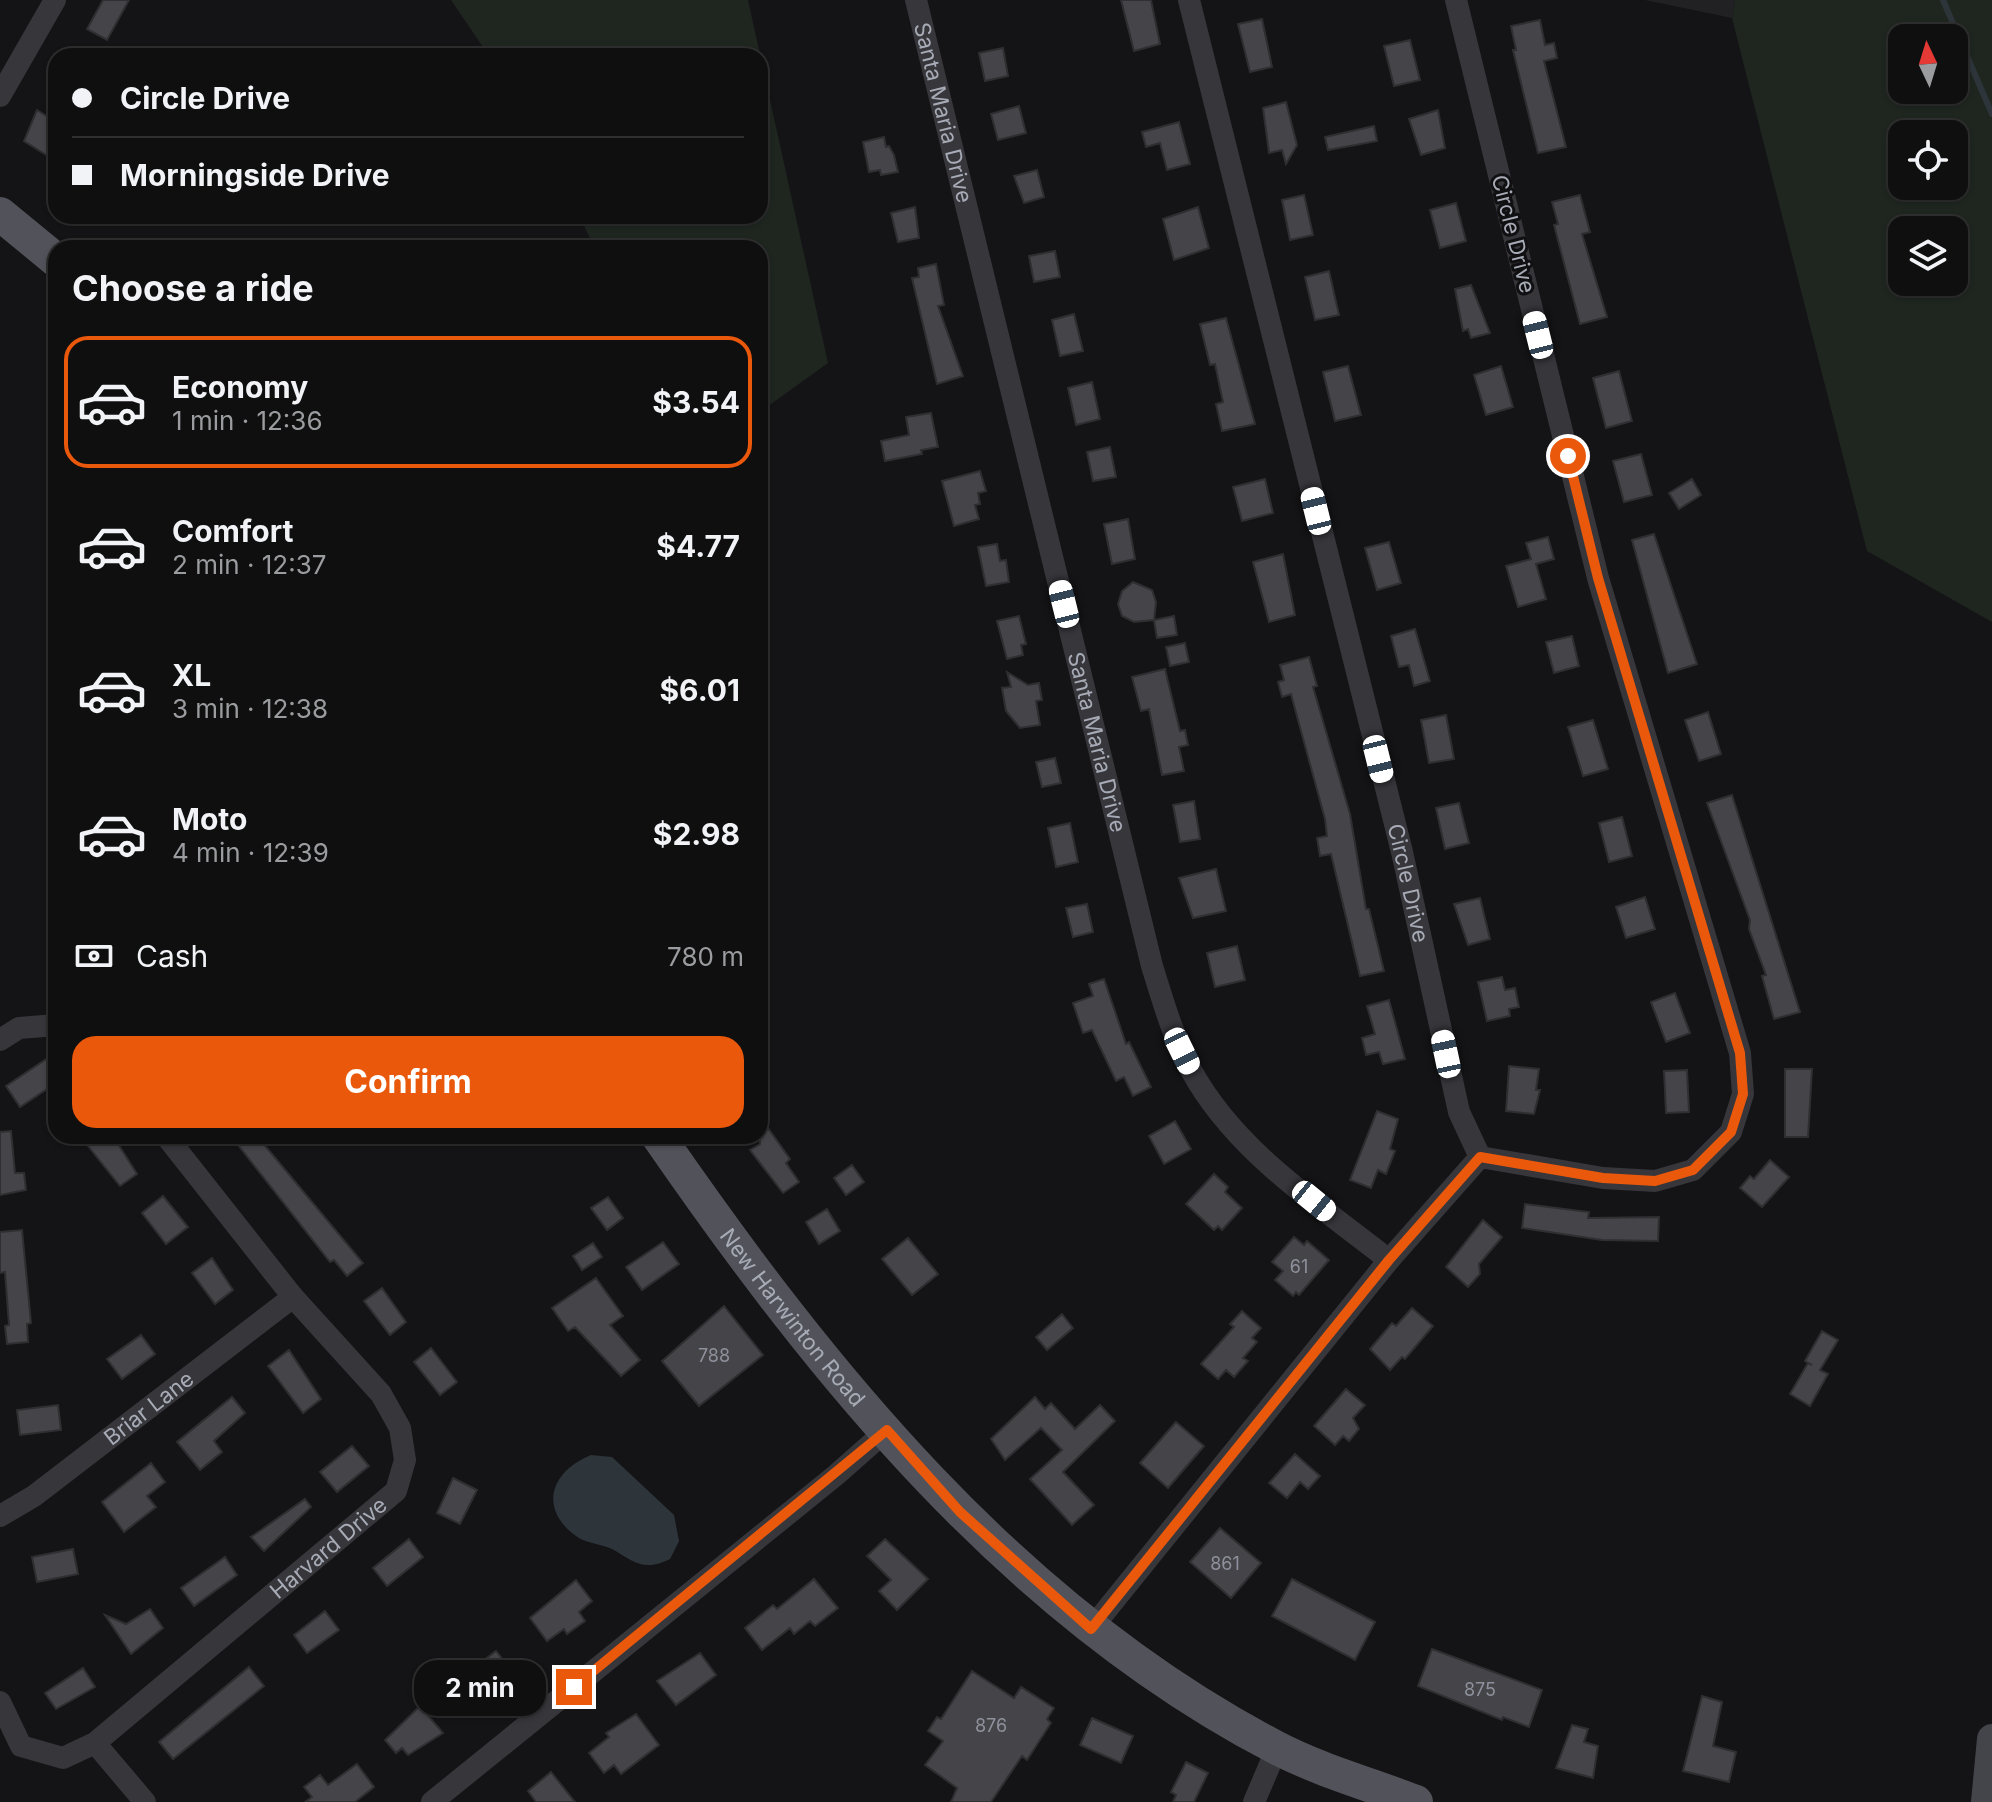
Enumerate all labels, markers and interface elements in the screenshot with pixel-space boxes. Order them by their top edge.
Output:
street label: Santa Maria Drive [909,20,978,205]
north arrow [1888,24,1968,104]
map controls [1888,24,1968,296]
text: Circle Drive [120,80,290,116]
button: locate [1888,120,1968,200]
text: Morningside Drive [120,157,390,193]
street label: Circle Drive [1487,172,1541,296]
button: layers [1888,216,1968,296]
text: Choose a ride [72,266,314,310]
car [1521,309,1555,361]
icon: car [76,366,148,438]
text: Economy [172,369,308,405]
text: $3.54 [652,384,740,420]
text: 1 min · 12:36 [172,405,323,436]
route start [1550,438,1586,474]
car [1299,485,1333,537]
icon: car [76,510,148,582]
text: Comfort [172,513,293,549]
text: $4.77 [656,528,740,564]
text: 2 min · 12:37 [172,549,326,580]
car [1047,578,1081,630]
street label: Santa Maria Drive [1063,649,1132,835]
icon: car [76,654,148,726]
text: XL [172,657,211,693]
text: $6.01 [659,672,740,708]
text: 3 min · 12:38 [172,693,328,724]
car [1361,733,1395,785]
icon: car [76,798,148,870]
text: Moto [172,801,247,837]
text: $2.98 [653,816,740,852]
street label: Circle Drive [1382,821,1434,945]
text: 4 min · 12:39 [172,837,329,868]
icon: cash [72,934,116,978]
text: Cash [136,938,208,974]
text: 780 m [667,941,744,972]
car [1161,1024,1203,1078]
car [1429,1028,1463,1080]
button: Confirm [72,1036,744,1128]
car [1288,1177,1340,1225]
street label: New Harwinton Road [715,1223,871,1412]
house number: 61 [1290,1256,1308,1277]
house number: 788 [698,1345,730,1366]
street label: Briar Lane [99,1365,199,1450]
street label: Harvard Drive [265,1491,392,1604]
house number: 861 [1210,1553,1240,1574]
callout: 2 min [414,1659,546,1715]
route end [556,1669,592,1705]
text: 2 min [445,1672,515,1703]
house number: 875 [1464,1679,1496,1700]
house number: 876 [975,1715,1007,1736]

